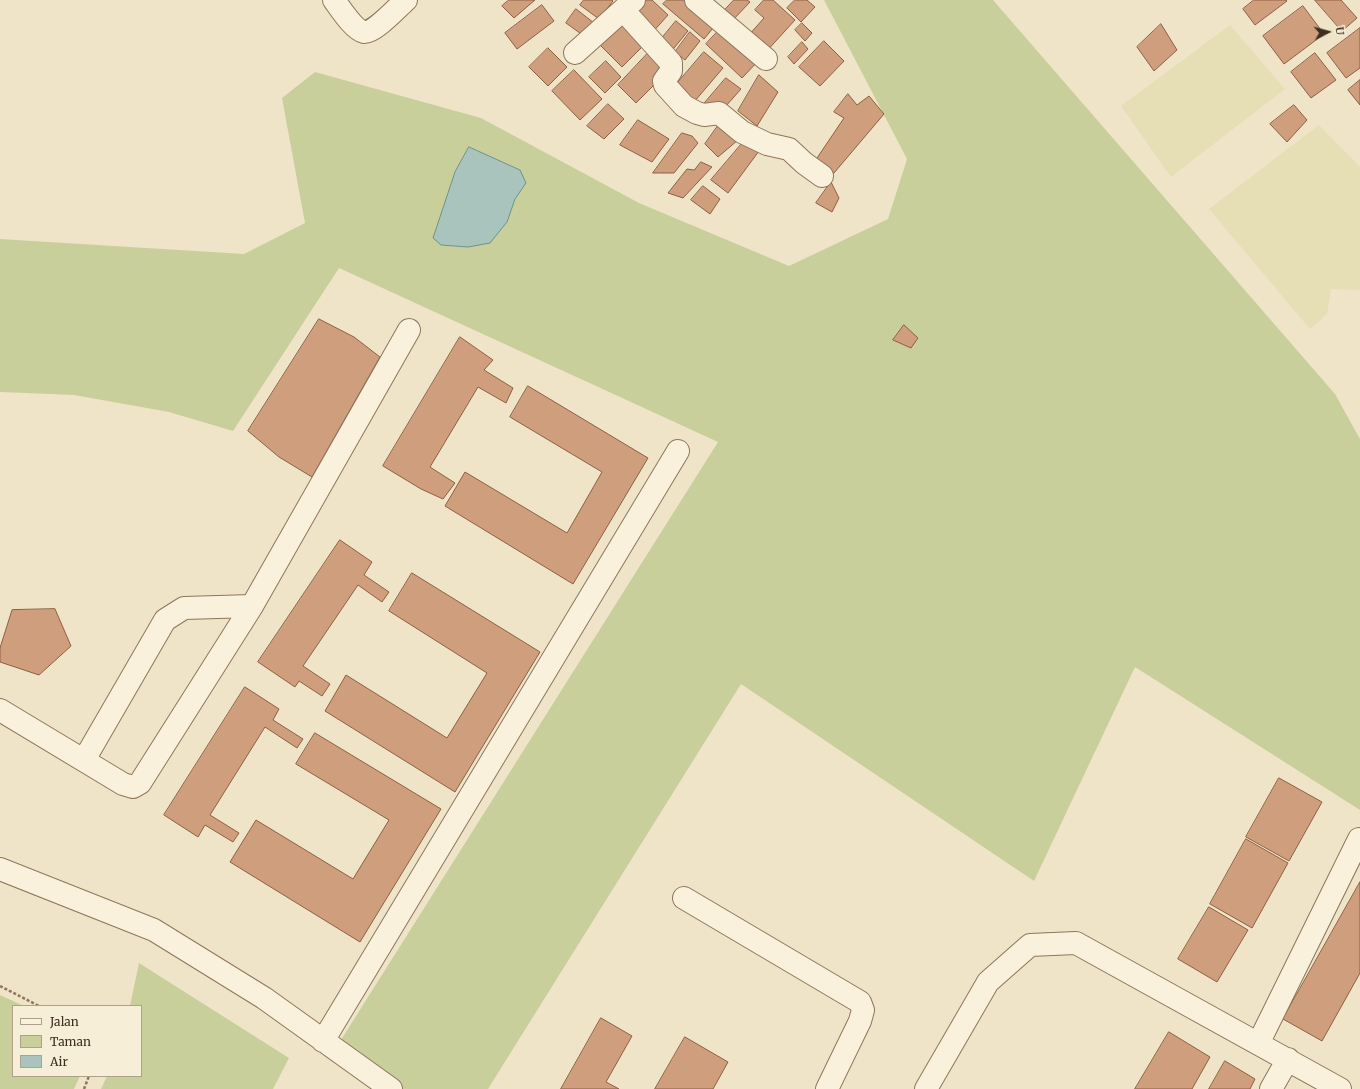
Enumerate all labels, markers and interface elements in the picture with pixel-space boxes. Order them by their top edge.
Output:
north arrow [1308,12,1348,52]
text: U [1333,26,1347,36]
legend [12,1005,142,1077]
text: Jalan [50,1014,79,1029]
text: Taman [50,1034,91,1049]
text: Air [50,1054,68,1069]

